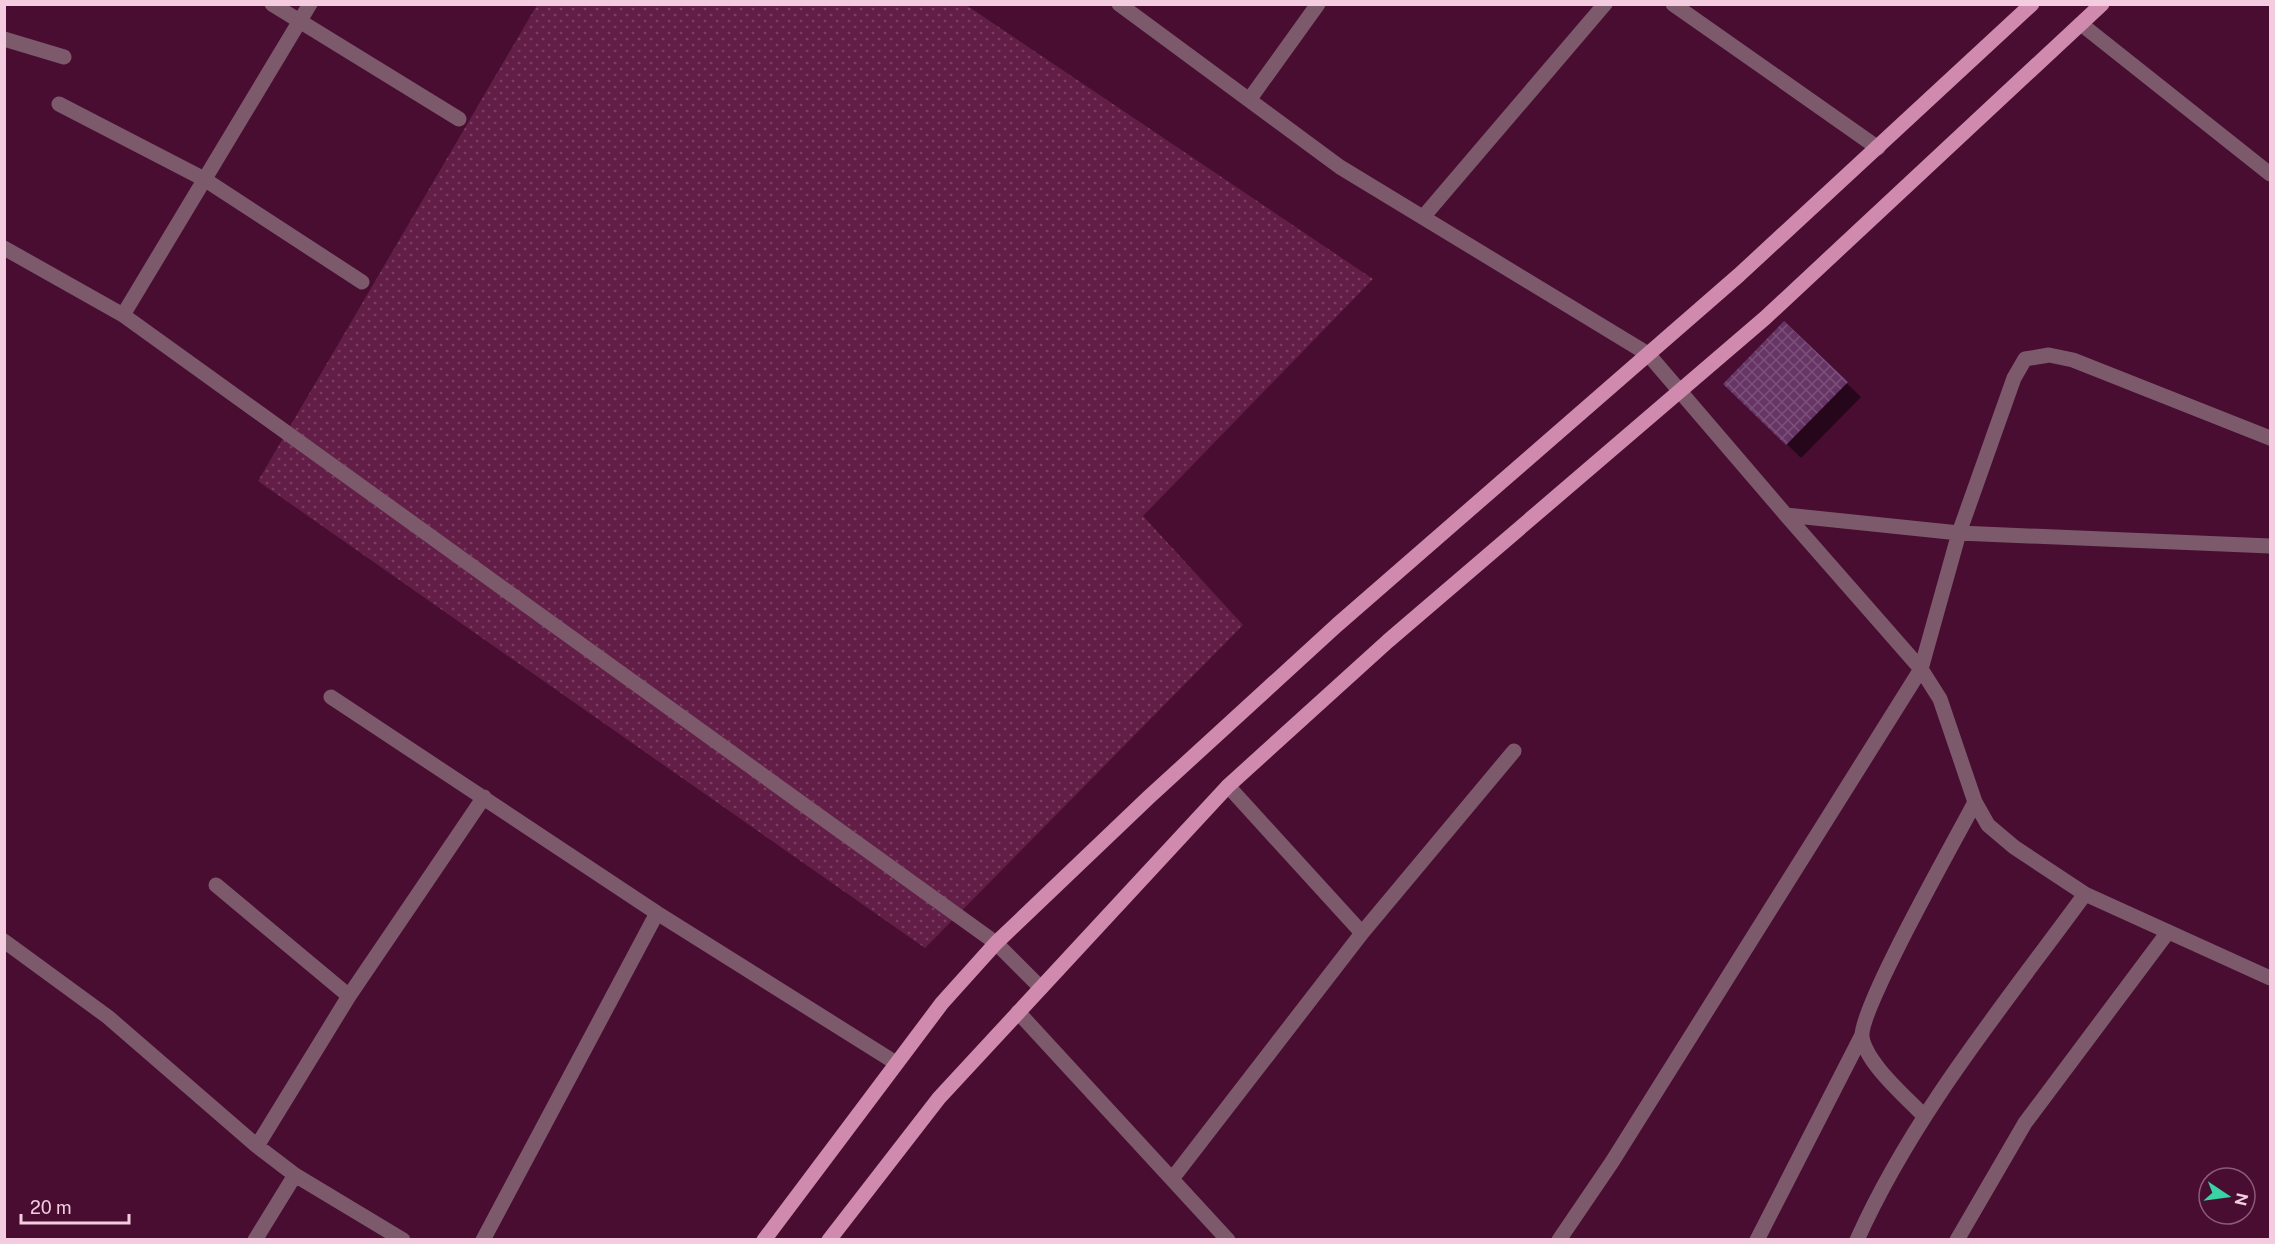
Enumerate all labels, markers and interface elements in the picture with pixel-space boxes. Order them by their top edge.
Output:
north arrow [2197,1166,2257,1226]
scale bar [21,1187,129,1225]
text: N [2230,1191,2252,1207]
text: 20 m [30,1197,72,1218]

